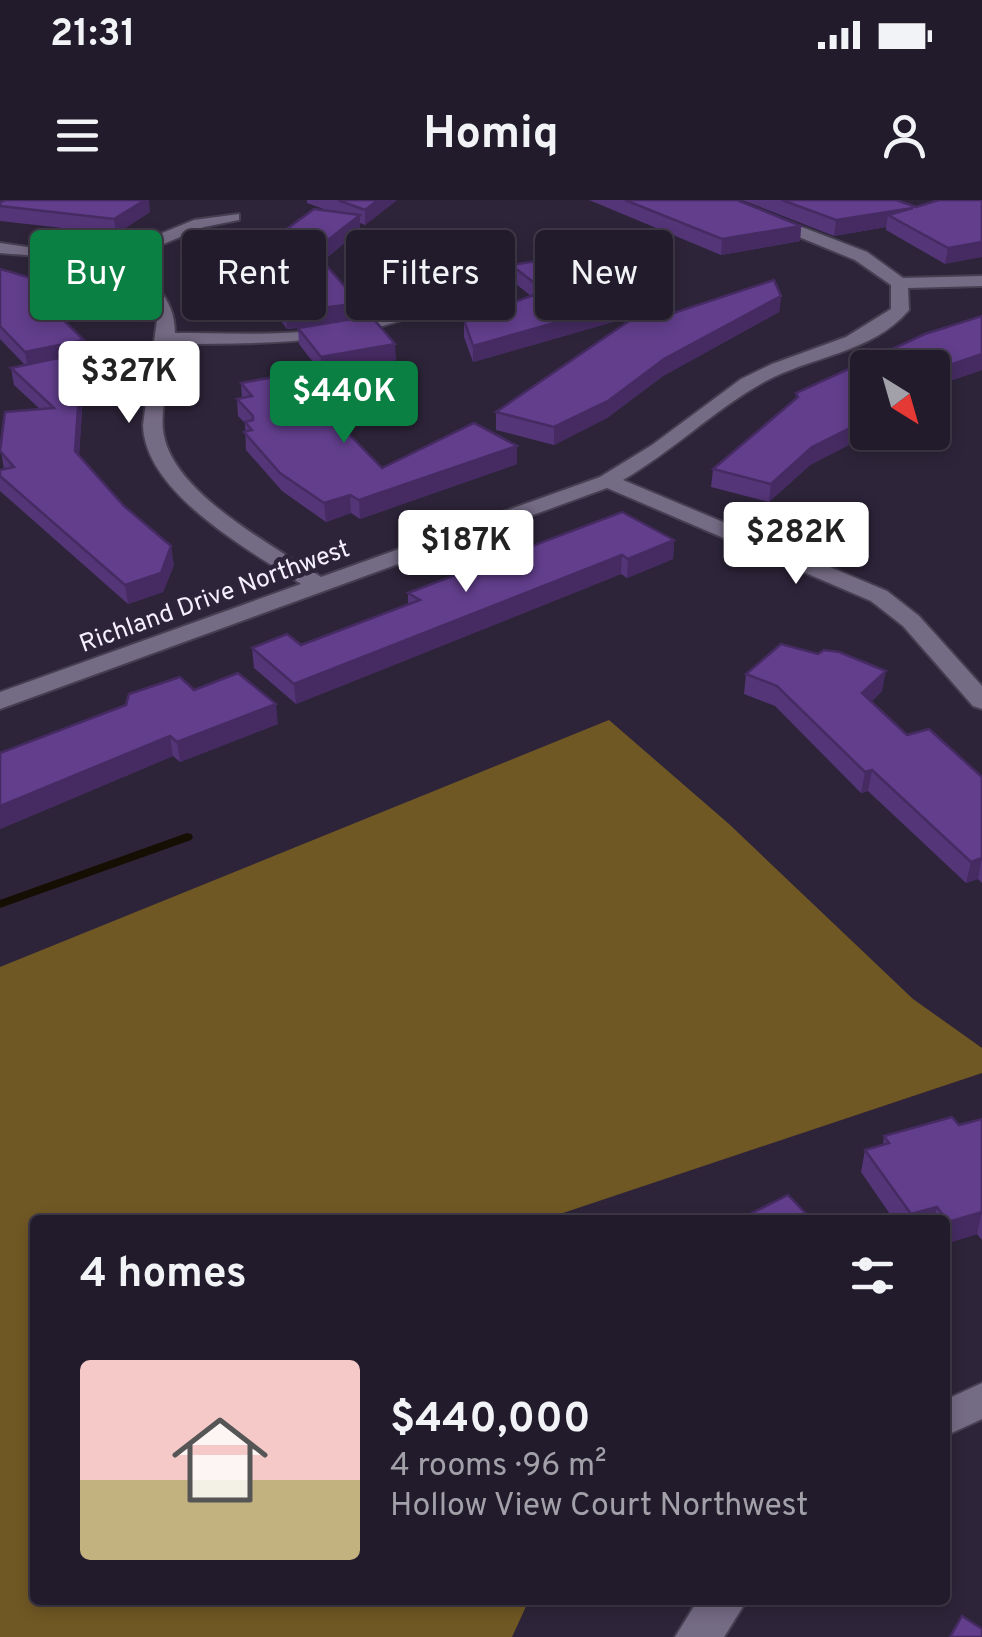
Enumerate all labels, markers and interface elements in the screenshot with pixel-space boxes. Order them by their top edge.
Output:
text: 21:31 [50,11,136,60]
text: Homiq [423,107,559,164]
icon: menu [50,108,105,163]
icon: person [877,108,932,163]
chip: Buy [30,230,162,320]
chip: Rent [182,230,326,320]
chip: Filters [346,230,515,320]
chip: New [535,230,673,320]
pin: $327K [59,341,199,426]
north arrow [850,350,950,450]
map controls [850,350,950,450]
text: $327K [81,353,177,393]
pin: $440K [274,361,414,446]
text: $440K [292,373,396,413]
pin: $282K [726,502,866,587]
pin: $187K [396,510,536,595]
text: $282K [746,514,846,554]
text: $187K [420,522,512,562]
street label: Richland Drive Northwest [76,534,355,662]
icon: filters [845,1248,900,1303]
text: 4 homes [80,1249,247,1302]
text: $440,000 [390,1394,591,1447]
icon: home [160,1400,280,1520]
text: 4 rooms · 96 m² [390,1447,607,1487]
text: Hollow View Court Northwest [390,1487,808,1527]

